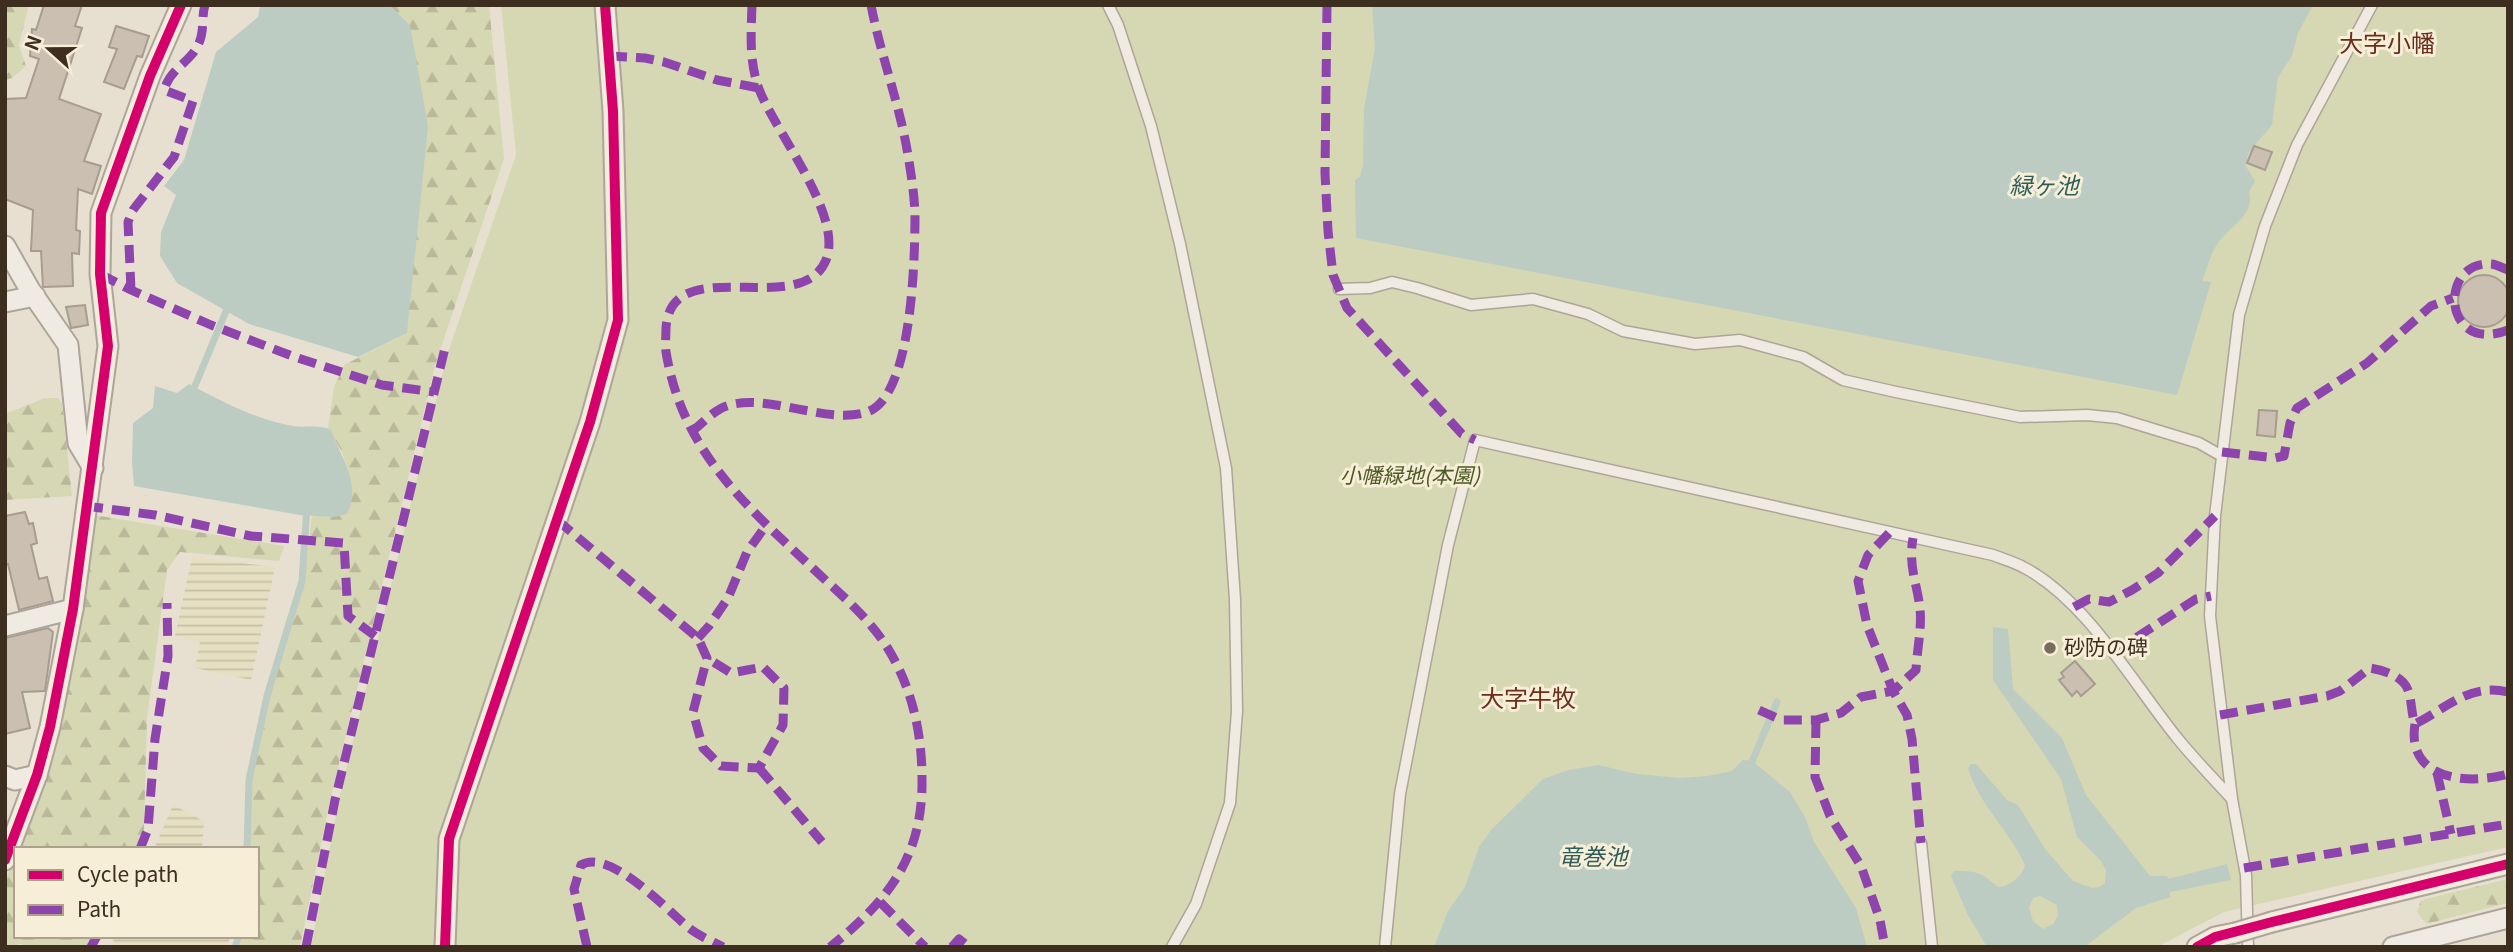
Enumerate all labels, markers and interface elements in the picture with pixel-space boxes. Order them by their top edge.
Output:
north arrow [14,14,84,84]
district label: 大字小幡 [2339,24,2435,59]
text: N [17,31,47,54]
water label: 緑ヶ池 [2010,167,2081,201]
park label: 小幡緑地(本園) [1340,459,1481,489]
place label: 砂防の碑 [2064,631,2148,661]
marker: 砂防の碑 [2042,640,2058,656]
district label: 大字牛牧 [1480,679,1576,714]
water label: 竜巻池 [1559,838,1630,872]
legend [14,847,259,938]
text: Cycle path [77,858,179,888]
text: Path [77,893,121,923]

